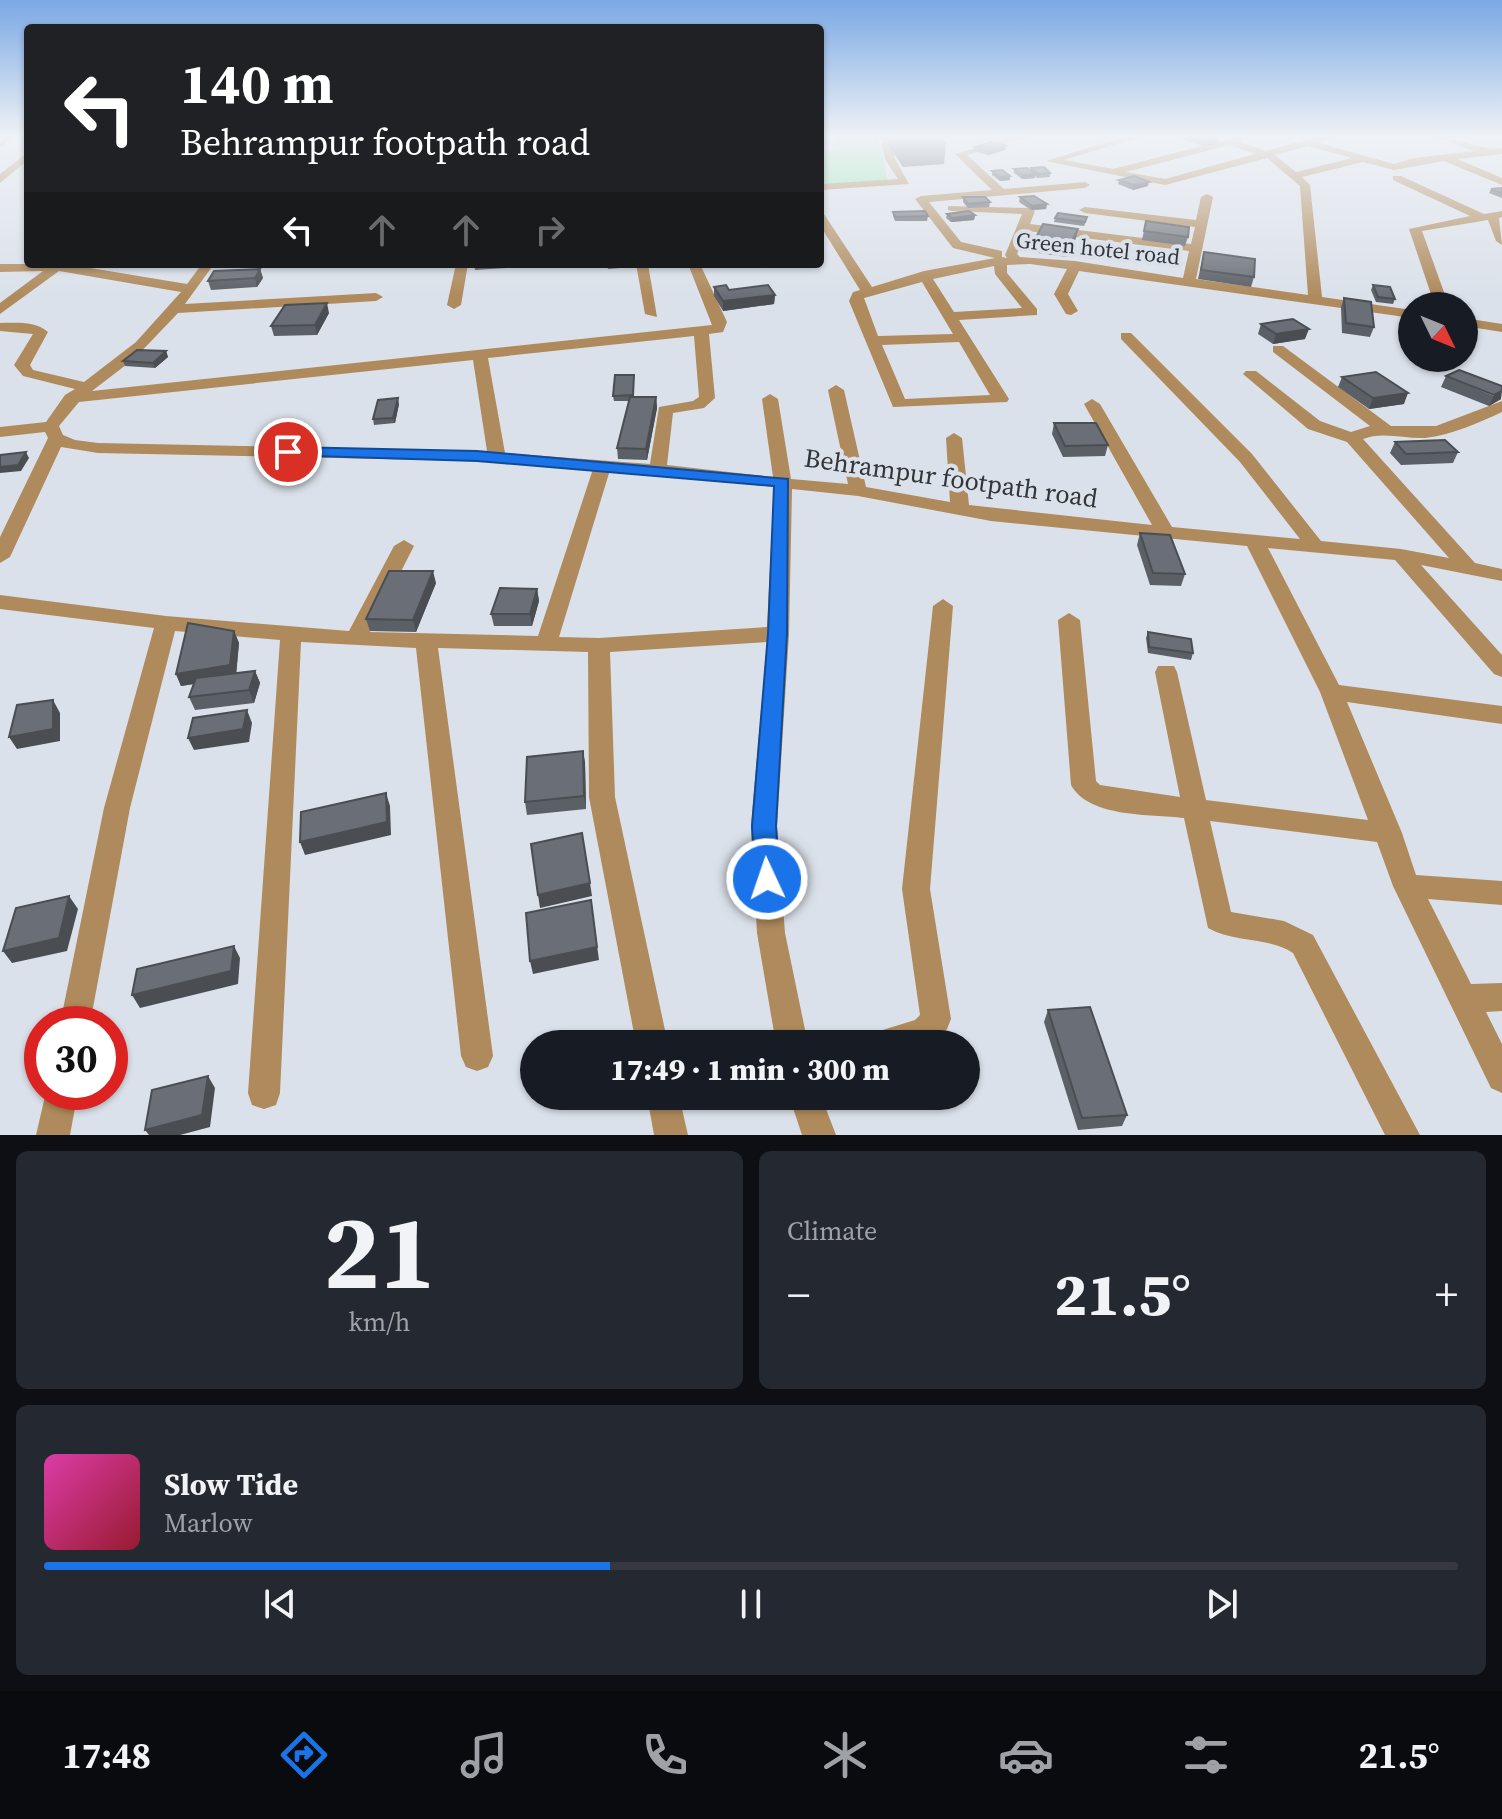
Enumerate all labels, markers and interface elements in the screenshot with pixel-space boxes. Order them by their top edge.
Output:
text: 140 m [180,45,334,122]
icon: left [48,56,152,160]
text: Behrampur footpath road [180,118,590,167]
icon: left [276,208,320,252]
icon: ahead [360,208,404,252]
icon: ahead [444,208,488,252]
icon: right [528,208,572,252]
street label: Green hotel road [1015,224,1182,272]
north arrow [1398,292,1478,372]
map controls [1398,292,1478,372]
pin [254,418,322,486]
icon: arrive [266,430,310,474]
street label: Behrampur footpath road [802,440,1100,516]
position arrow [725,837,809,921]
speed limit sign: 30 [24,1006,128,1110]
text: 17:49 · 1 min · 300 m [610,1049,890,1090]
text: 21 [323,1180,436,1323]
text: Climate [787,1213,877,1249]
text: 21.5° [1054,1253,1191,1335]
text: − [787,1264,810,1325]
text: + [1435,1264,1458,1325]
text: km/h [349,1304,410,1340]
text: Slow Tide [164,1464,298,1505]
text: Marlow [164,1505,253,1541]
icon: previous [258,1582,302,1626]
icon: pause [729,1582,773,1626]
icon: next [1200,1582,1244,1626]
icon: directions [276,1727,332,1783]
icon: music [456,1727,512,1783]
icon: phone [637,1727,693,1783]
icon: climate [817,1727,873,1783]
icon: car [998,1727,1054,1783]
icon: filters [1178,1727,1234,1783]
text: 17:48 [62,1731,151,1780]
text: 21.5° [1358,1731,1440,1780]

